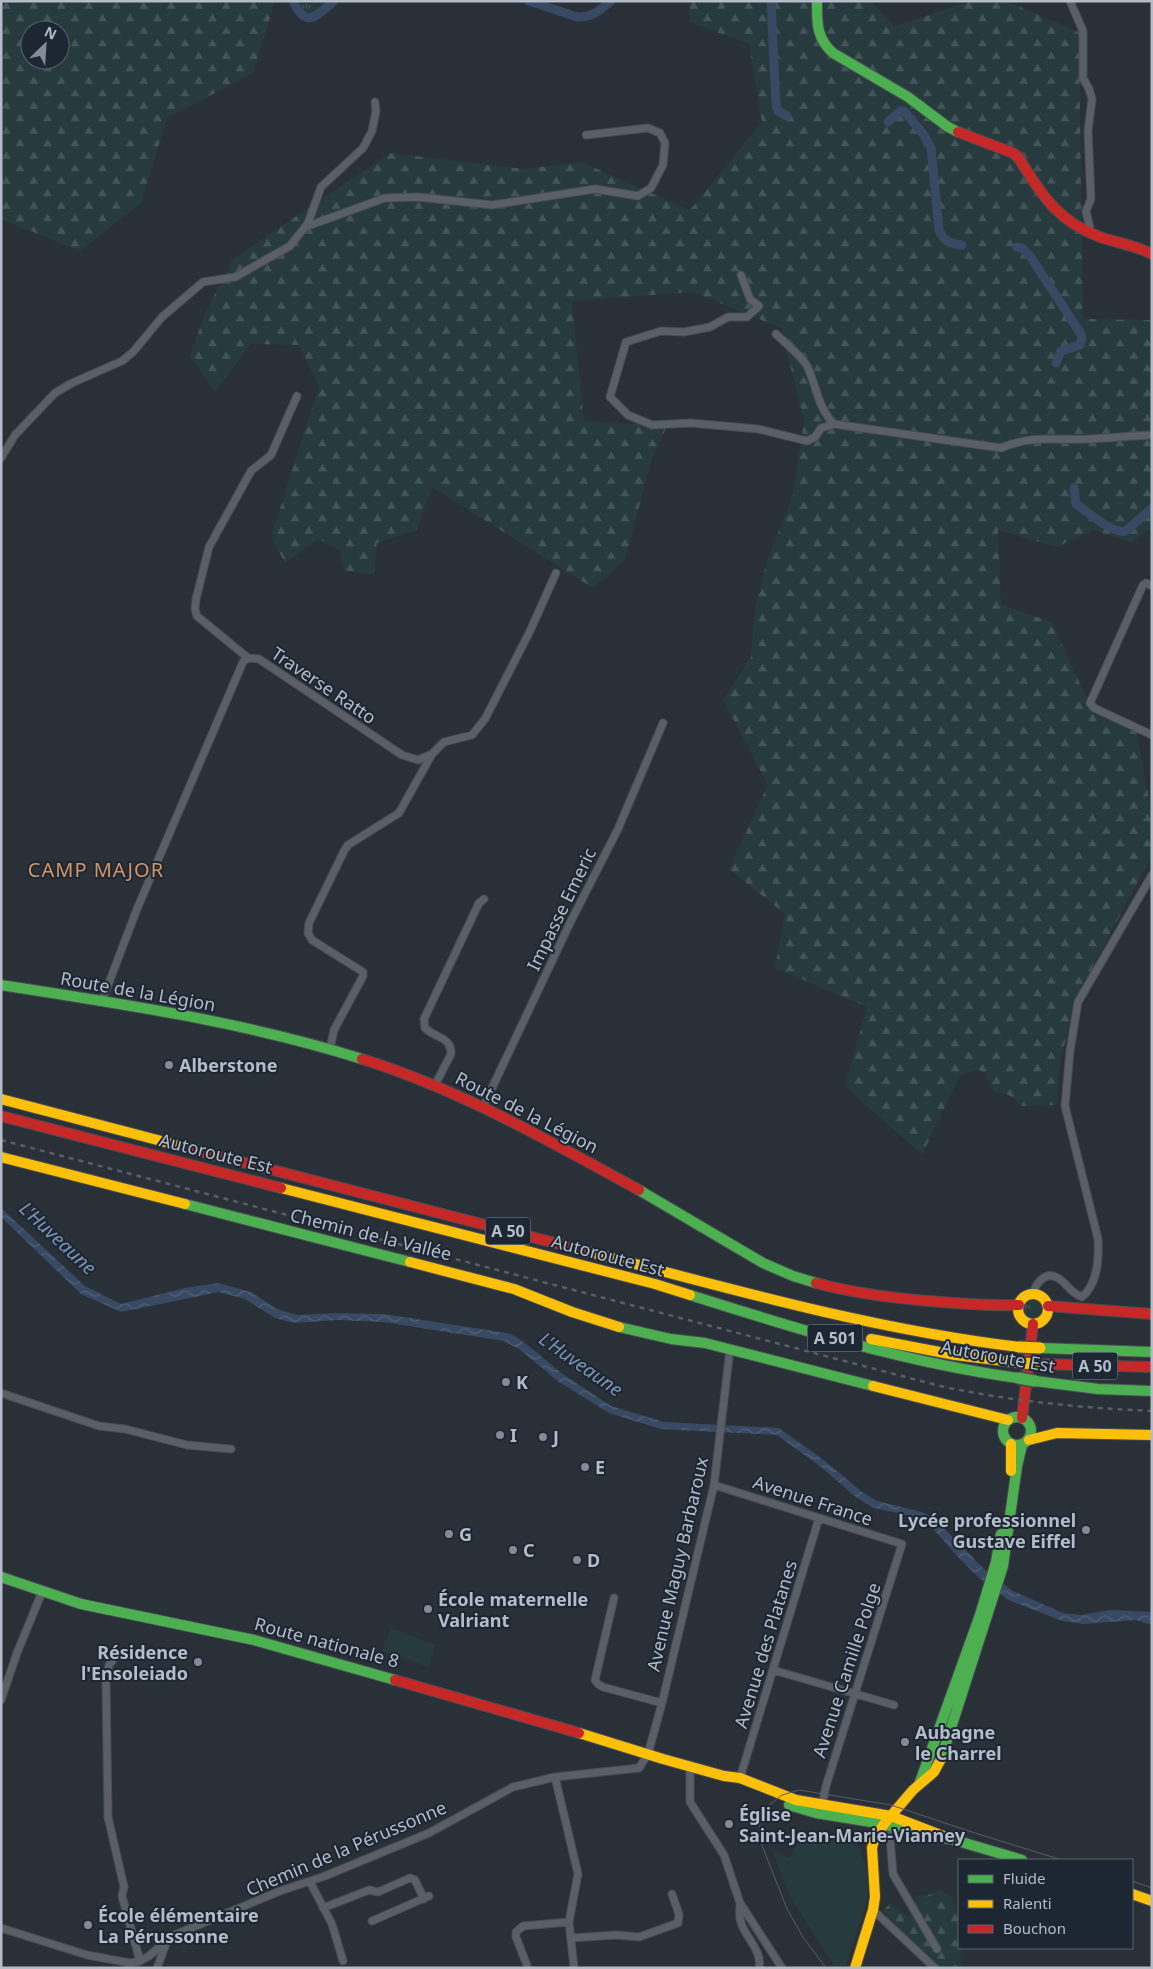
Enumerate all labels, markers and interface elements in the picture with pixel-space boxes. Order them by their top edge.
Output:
north arrow [20,20,70,70]
text: N [42,22,60,44]
street label: Traverse Ratto [267,641,381,729]
street label: Impasse Emeric [521,843,601,974]
district label: CAMP MAJOR [28,856,164,883]
street label: Route de la Légion [59,966,217,1016]
place label: Alberstone [179,1053,278,1077]
marker: Alberstone [163,1059,175,1071]
street label: Route de la Légion [452,1066,602,1158]
street label: Autoroute Est [157,1127,275,1179]
water label: L'Huveaune [14,1196,102,1280]
street label: Chemin de la Vallée [288,1202,454,1266]
road number: A 50 [486,1218,530,1244]
street label: Autoroute Est [549,1228,667,1282]
road number: A 501 [808,1325,862,1352]
water label: L'Huveaune [534,1326,628,1402]
street label: Autoroute Est [939,1334,1057,1378]
road number: A 50 [1072,1352,1118,1380]
place label: K [516,1370,528,1394]
marker: K [500,1376,512,1388]
place label: I [510,1423,517,1447]
place label: J [551,1425,559,1449]
marker: I [494,1429,506,1441]
marker: J [537,1431,549,1443]
street label: Avenue Maguy Barbaroux [641,1454,713,1674]
place label: E [595,1455,605,1479]
marker: E [579,1461,591,1473]
street label: Avenue France [750,1469,876,1531]
place label: Lycée professionnel Gustave Eiffel [898,1508,1076,1553]
place label: G [459,1522,472,1546]
marker: Lycée professionnel Gustave Eiffel [1080,1524,1092,1536]
marker: G [443,1528,455,1540]
place label: C [523,1538,535,1562]
marker: C [507,1544,519,1556]
place label: D [587,1548,600,1572]
marker: D [571,1554,583,1566]
street label: Avenue des Platanes [728,1557,802,1731]
street label: Avenue Camille Polge [806,1579,886,1761]
place label: École maternelle Valriant [438,1587,588,1632]
marker: École maternelle Valriant [422,1603,434,1615]
street label: Route nationale 8 [252,1611,402,1673]
place label: Résidence l'Ensoleiado [81,1640,188,1685]
marker: Résidence l'Ensoleiado [192,1656,204,1668]
place label: Aubagne le Charrel [915,1720,1002,1765]
marker: Aubagne le Charrel [899,1736,911,1748]
street label: Chemin de la Pérussonne [242,1795,450,1901]
place label: Église Saint-Jean-Marie-Vianney [739,1802,966,1847]
marker: Église Saint-Jean-Marie-Vianney [723,1818,735,1830]
legend [958,1859,1133,1949]
text: Fluide [1003,1868,1045,1888]
text: Ralenti [1003,1893,1052,1913]
place label: École élémentaire La Pérussonne [98,1903,259,1948]
text: Bouchon [1003,1918,1066,1938]
marker: École élémentaire La Pérussonne [82,1919,94,1931]

